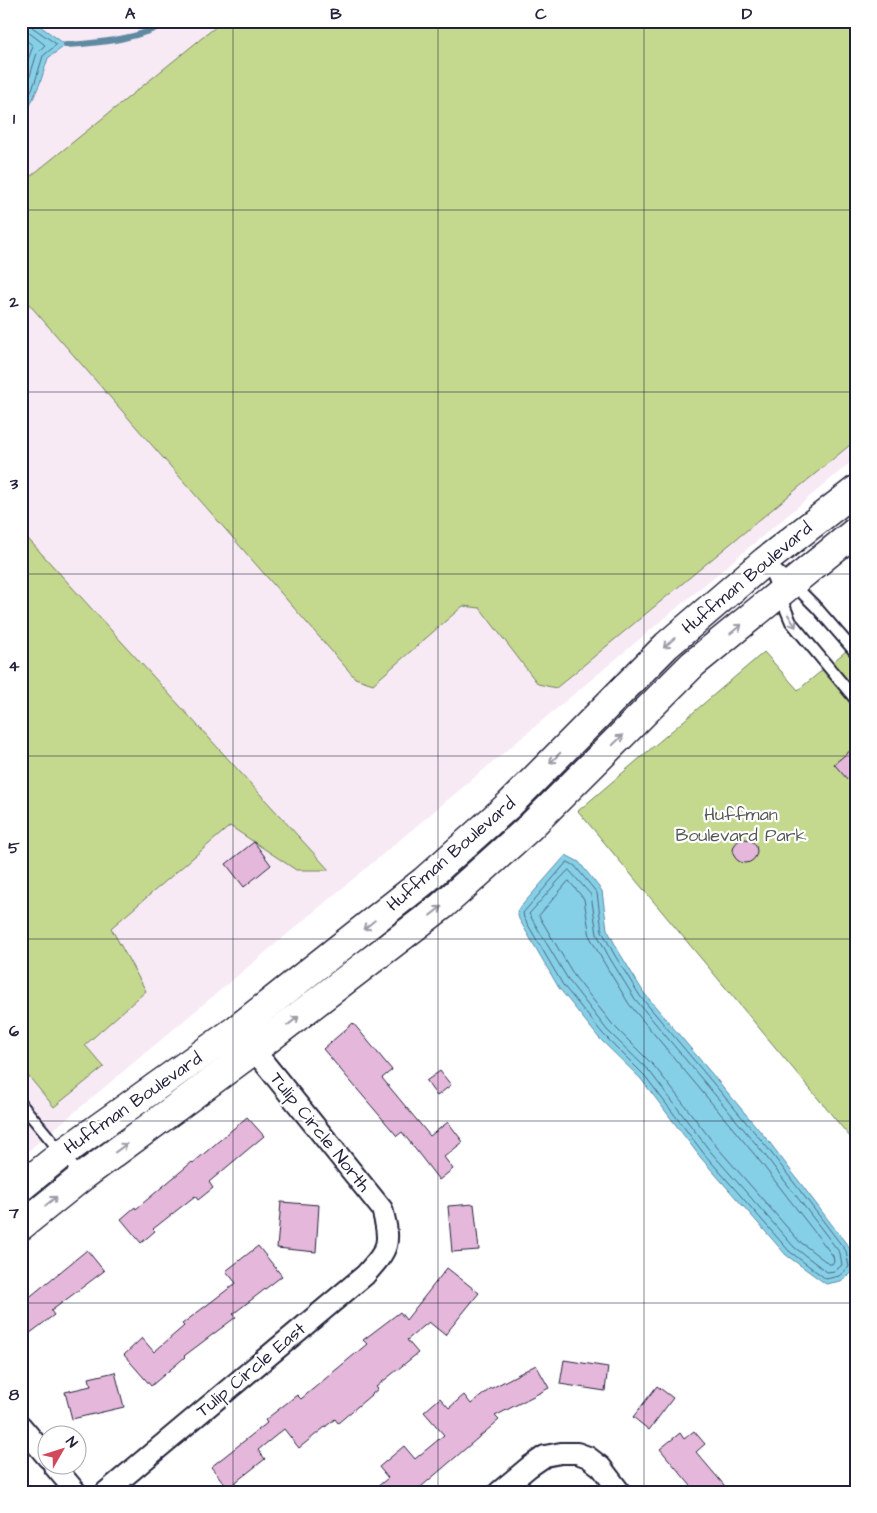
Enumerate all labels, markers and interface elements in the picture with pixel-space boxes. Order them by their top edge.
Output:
text: A [125,3,136,25]
text: B [330,3,342,25]
text: C [535,3,547,25]
text: D [742,3,753,25]
text: 1 [13,108,16,130]
text: 2 [8,291,19,313]
text: 3 [9,473,19,495]
street label: Huffman Boulevard [677,516,817,640]
one-way arrow [788,614,798,628]
one-way arrow [730,623,743,635]
one-way arrow [663,637,676,649]
text: 4 [9,655,20,677]
one-way arrow [611,734,623,746]
one-way arrow [549,752,561,765]
street label: Huffman Boulevard [381,791,521,917]
park label: Huffman Boulevard Park [675,802,807,848]
text: 5 [8,837,20,859]
one-way arrow [429,906,443,916]
one-way arrow [362,919,375,930]
one-way arrow [286,1015,299,1026]
text: 6 [9,1020,19,1042]
street label: Huffman Boulevard [59,1046,207,1160]
street label: Tulip Circle North [264,1067,376,1197]
one-way arrow [114,1143,128,1153]
one-way arrow [45,1196,58,1207]
text: 7 [8,1202,19,1224]
street label: Tulip Circle East [191,1316,312,1423]
text: 8 [9,1384,20,1406]
north arrow [38,1426,88,1476]
text: N [61,1433,82,1452]

